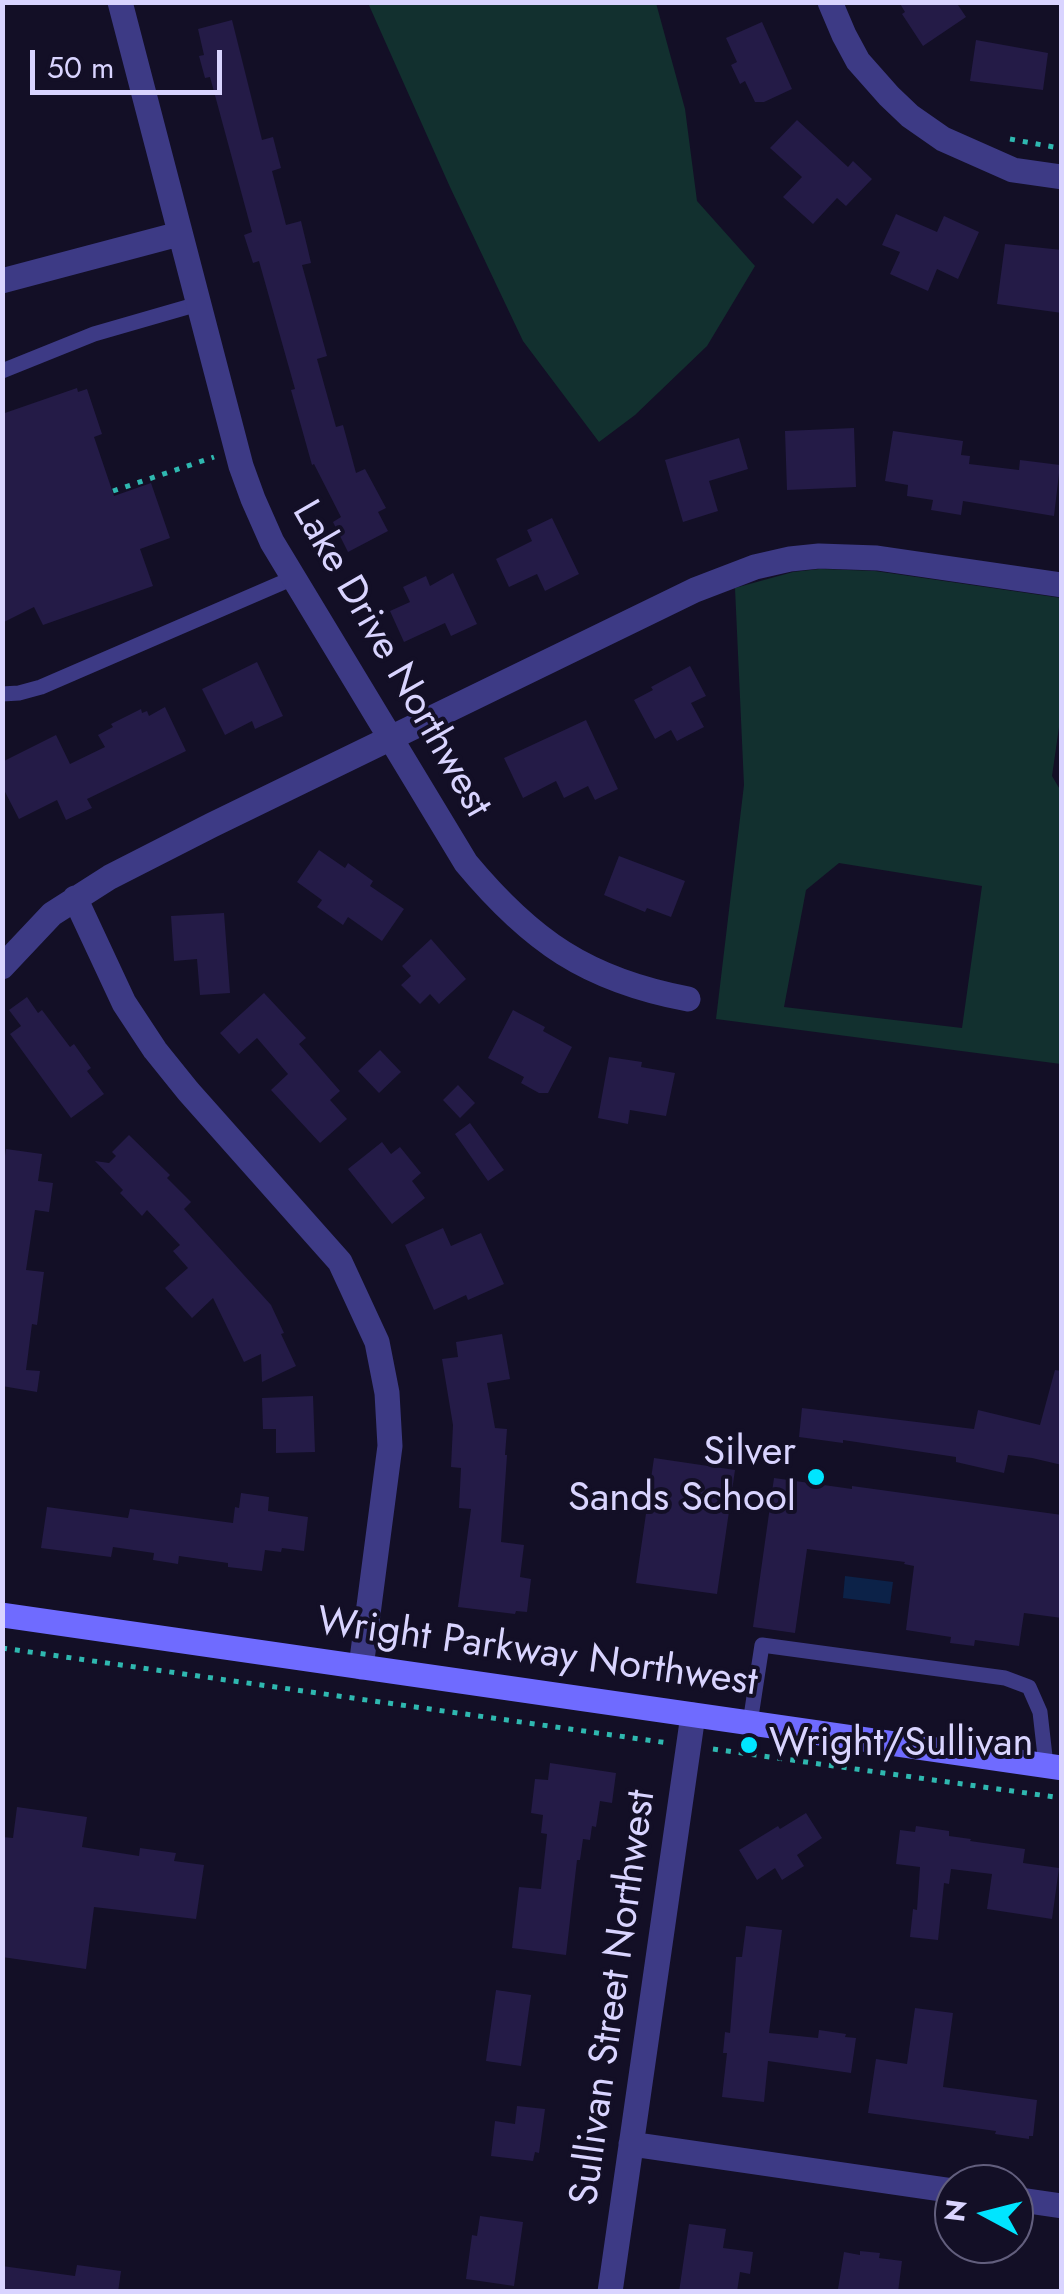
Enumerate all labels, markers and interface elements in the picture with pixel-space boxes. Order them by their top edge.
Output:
scale bar [35,30,228,92]
text: 50 m [47,46,114,89]
street label: Lake Drive Northwest [280,493,500,827]
place label: Silver Sands School [568,1430,796,1524]
marker: Silver Sands School [805,1466,827,1488]
street label: Wright Parkway Northwest [314,1599,760,1709]
place label: Wright/Sullivan [769,1721,1033,1769]
marker: Wright/Sullivan [738,1734,760,1756]
street label: Sullivan Street Northwest [562,1787,668,2209]
north arrow [934,2164,1034,2264]
text: N [934,2197,977,2224]

